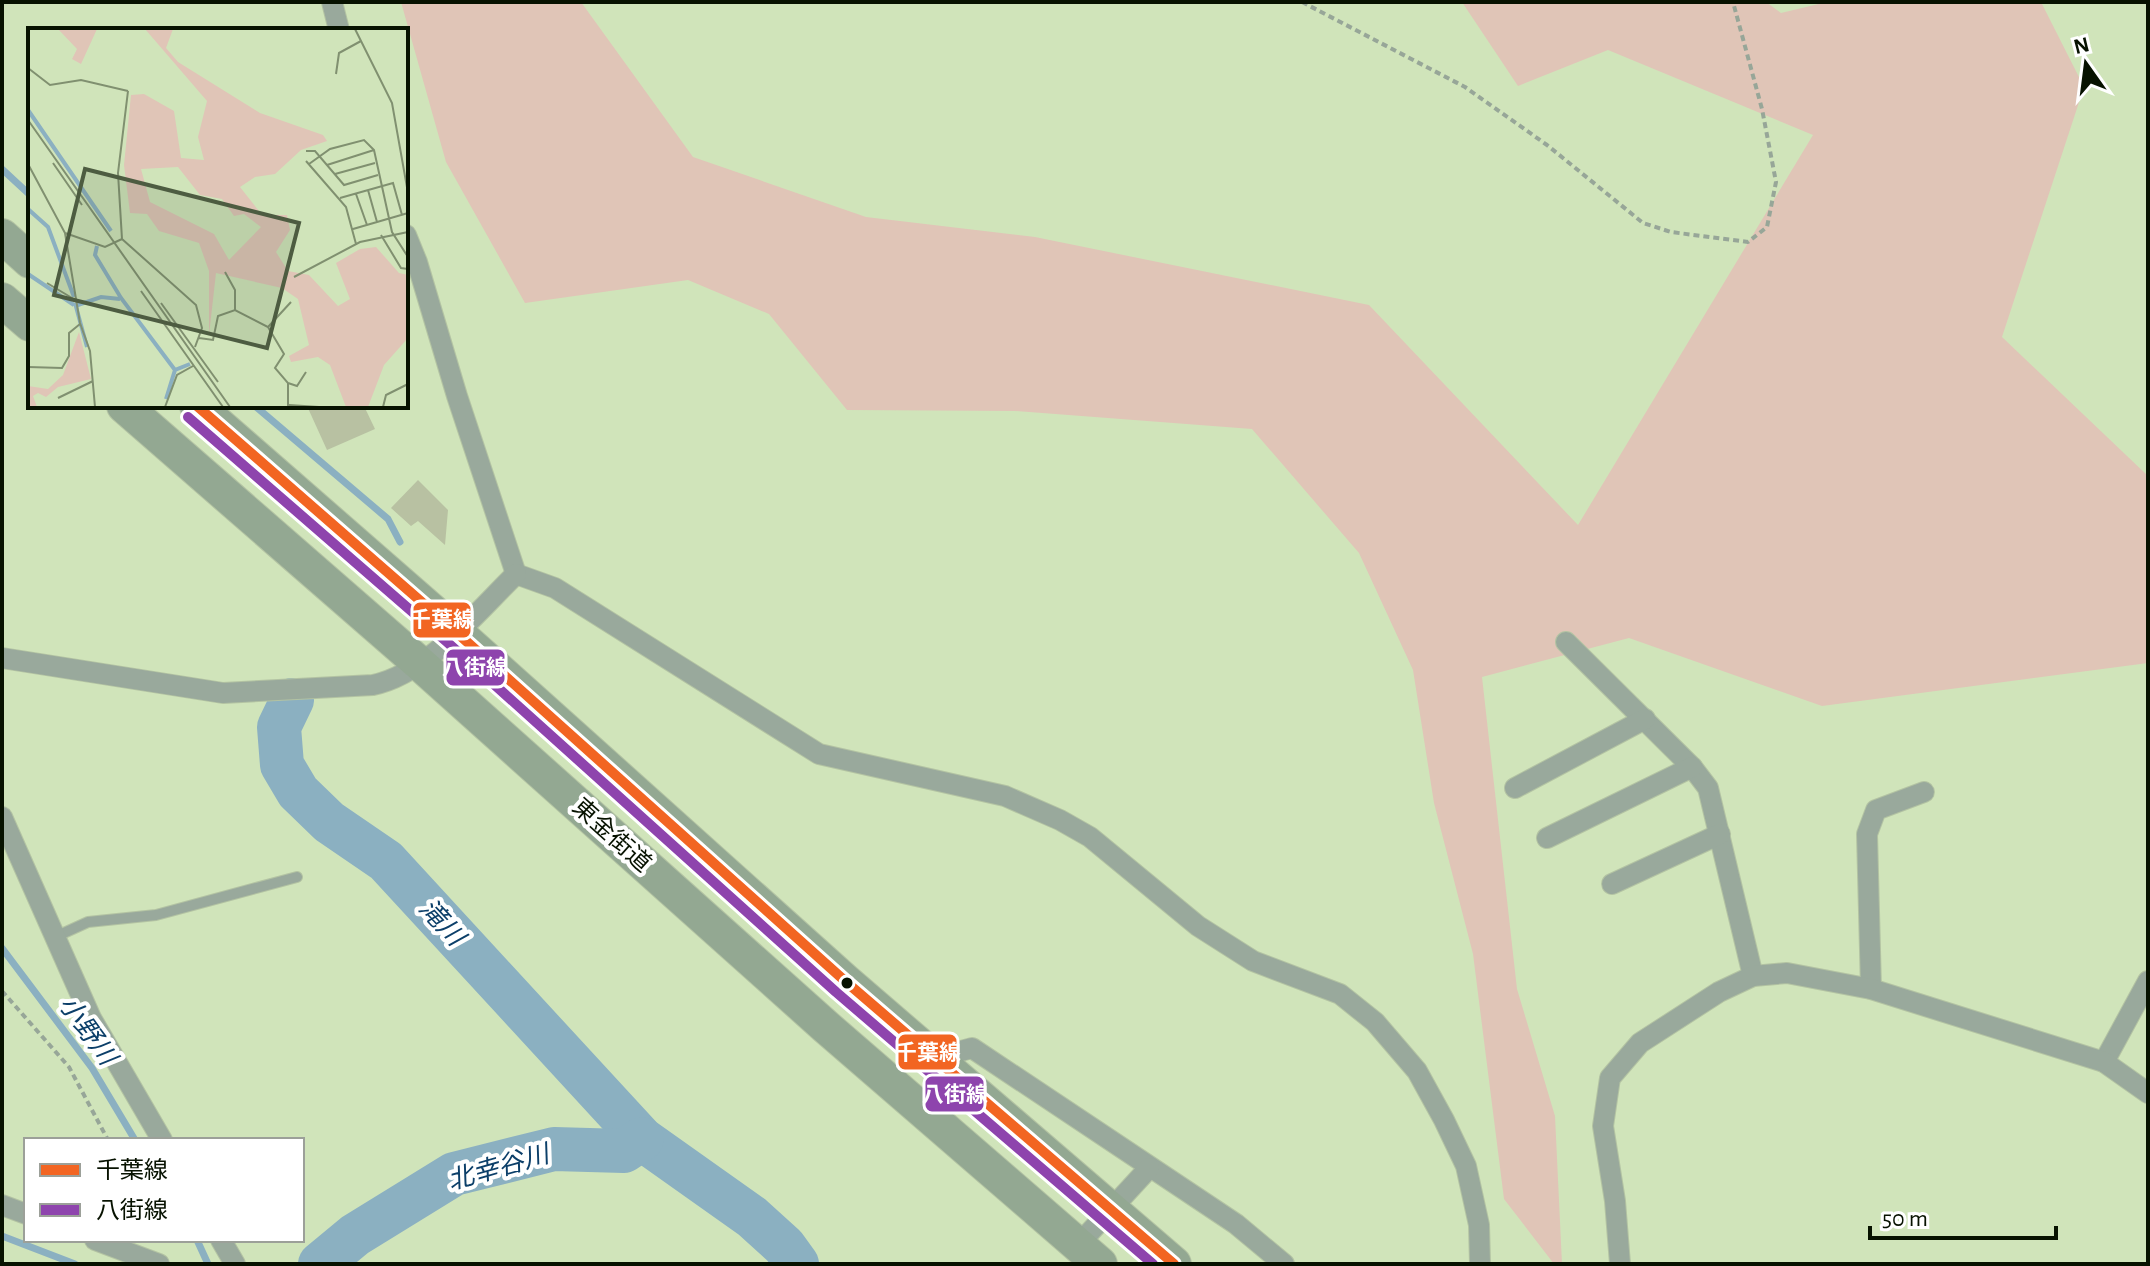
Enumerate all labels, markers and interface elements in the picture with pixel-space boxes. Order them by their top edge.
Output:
north arrow [2046,24,2126,104]
inset map [28,28,408,408]
text: N [2071,33,2091,58]
line badge: 千葉線 [412,601,472,639]
text: 千葉線 [409,608,475,631]
line badge: 八街線 [445,648,506,687]
text: 八街線 [442,656,508,679]
street label: 東金街道 [568,793,656,877]
water label: 滝川 [414,894,471,953]
unlabelled marker [839,975,855,991]
water label: 小野川 [54,991,123,1072]
line badge: 千葉線 [897,1033,958,1071]
text: 千葉線 [895,1041,961,1064]
line badge: 八街線 [924,1075,985,1113]
text: 八街線 [922,1083,988,1106]
legend [24,1138,304,1242]
water label: 北幸谷川 [444,1139,555,1195]
text: 千葉線 [96,1157,168,1183]
scale bar [1870,1190,2056,1240]
text: 八街線 [96,1197,168,1223]
text: 50 m [1882,1207,1928,1231]

